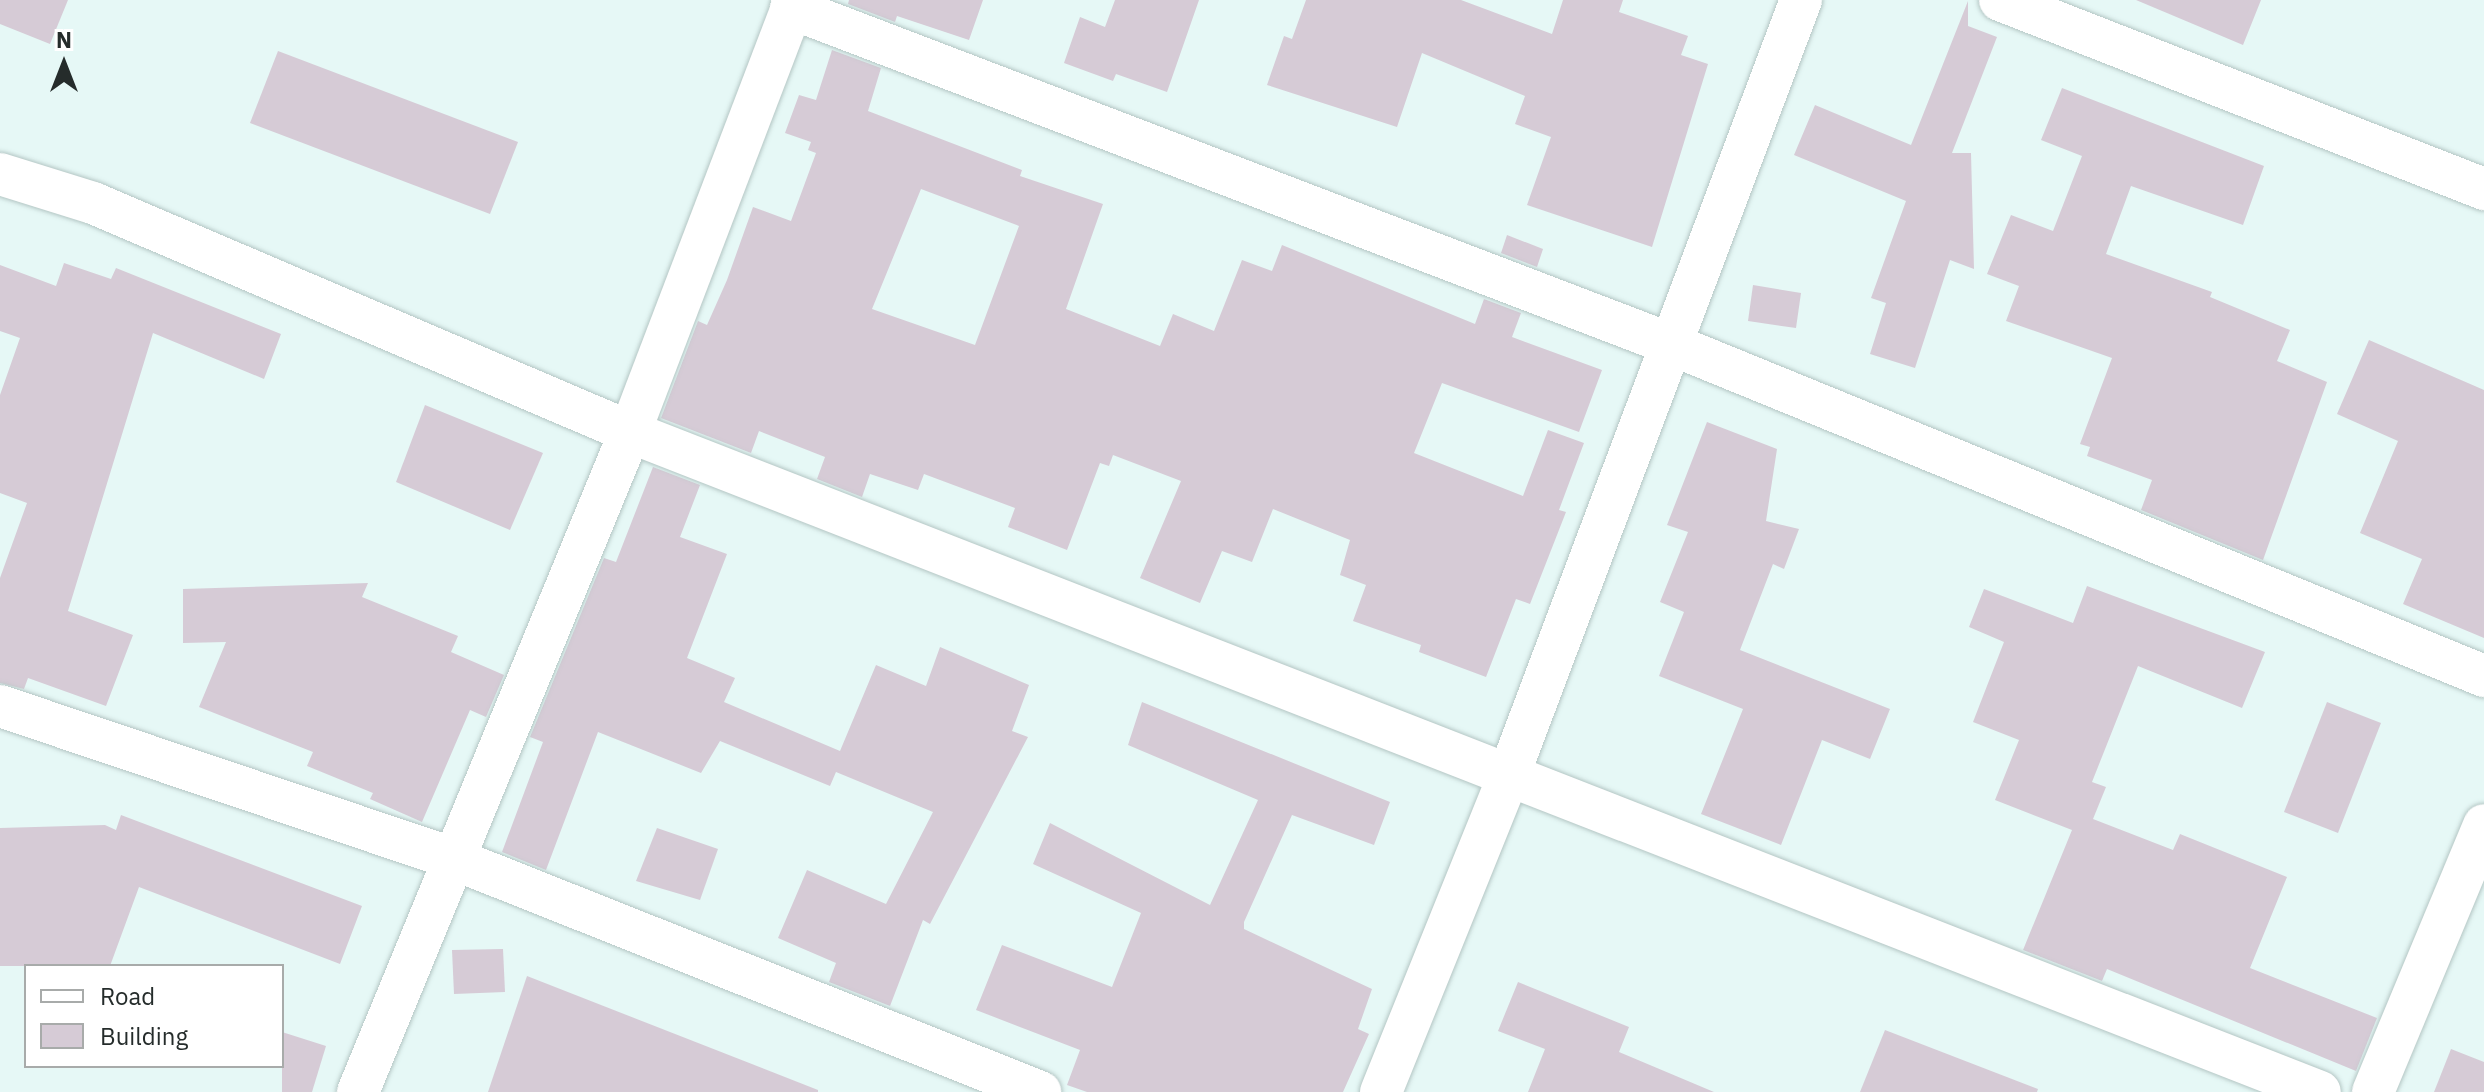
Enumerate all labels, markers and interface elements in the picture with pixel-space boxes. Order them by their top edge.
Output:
north arrow [24,24,104,104]
text: N [56,25,72,54]
legend [24,964,284,1068]
text: Road [100,980,155,1012]
text: Building [100,1020,188,1052]

